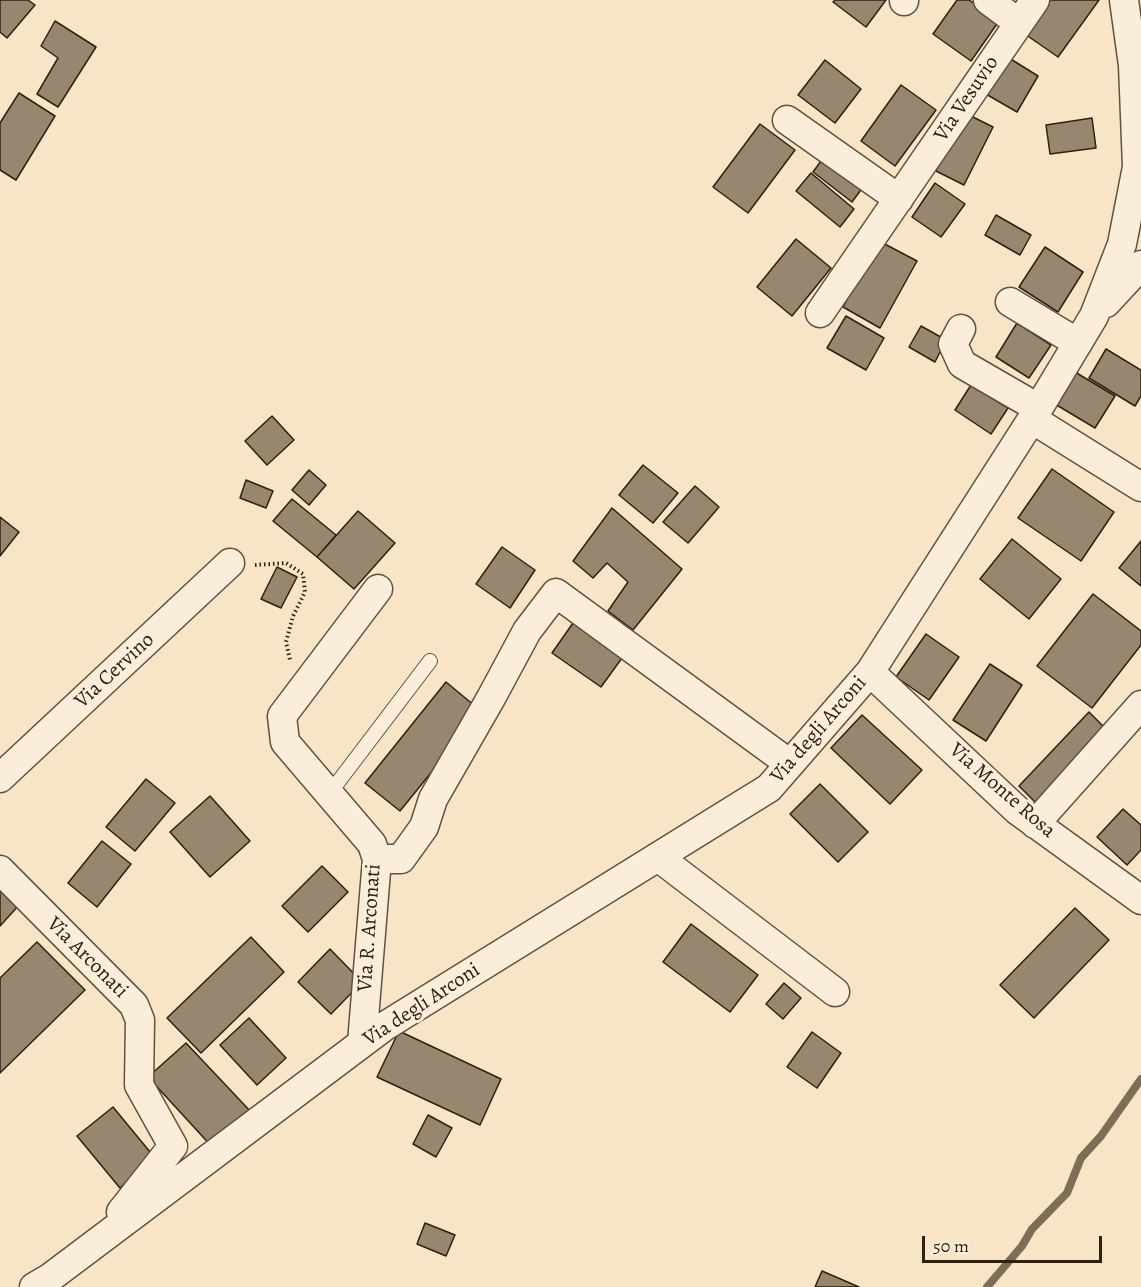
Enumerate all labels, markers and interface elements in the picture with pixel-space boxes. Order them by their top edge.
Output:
street label: Via Vesuvio [929,51,1005,147]
street label: Via Cervino [70,628,160,714]
street label: Via degli Arconi [765,671,873,789]
street label: Via Monte Rosa [944,738,1060,844]
street label: Via R. Arconati [353,863,387,993]
street label: Via Arconati [41,912,133,1004]
street label: Via degli Arconi [359,958,485,1052]
scale bar [925,1224,1105,1262]
text: 50 m [933,1234,969,1258]

